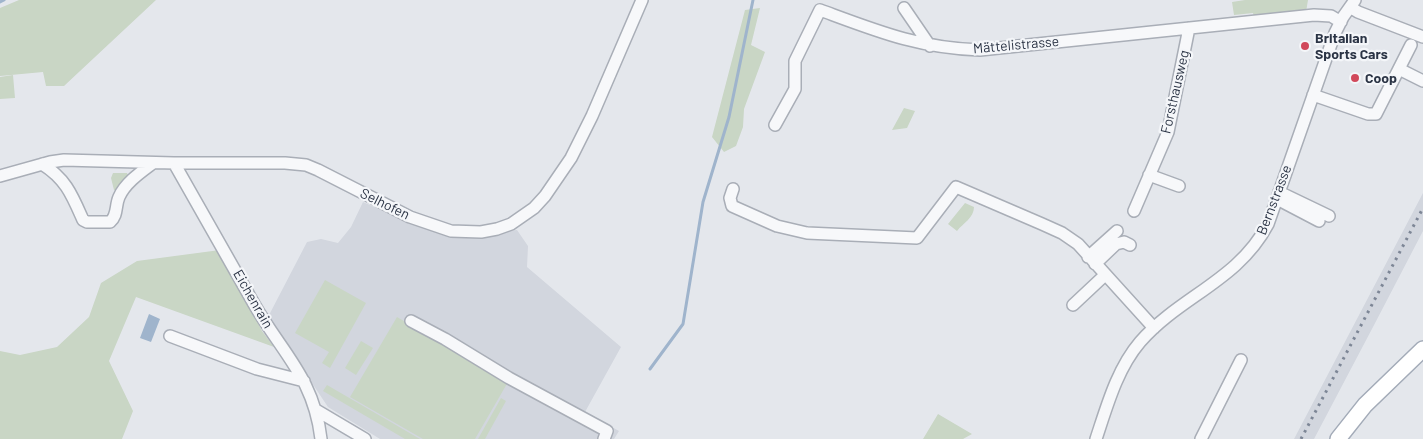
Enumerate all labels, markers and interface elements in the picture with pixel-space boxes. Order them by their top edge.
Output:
place label: Britalian Sports Cars [1315,30,1388,62]
street label: Mättelistrasse [972,33,1060,57]
marker: Britalian Sports Cars [1299,40,1311,52]
street label: Forsthausweg [1157,49,1193,135]
place label: Coop [1365,70,1397,86]
marker: Coop [1349,72,1361,84]
street label: Bernstrasse [1253,163,1295,237]
street label: Selhofen [357,185,413,223]
street label: Eichenrain [229,267,277,331]

